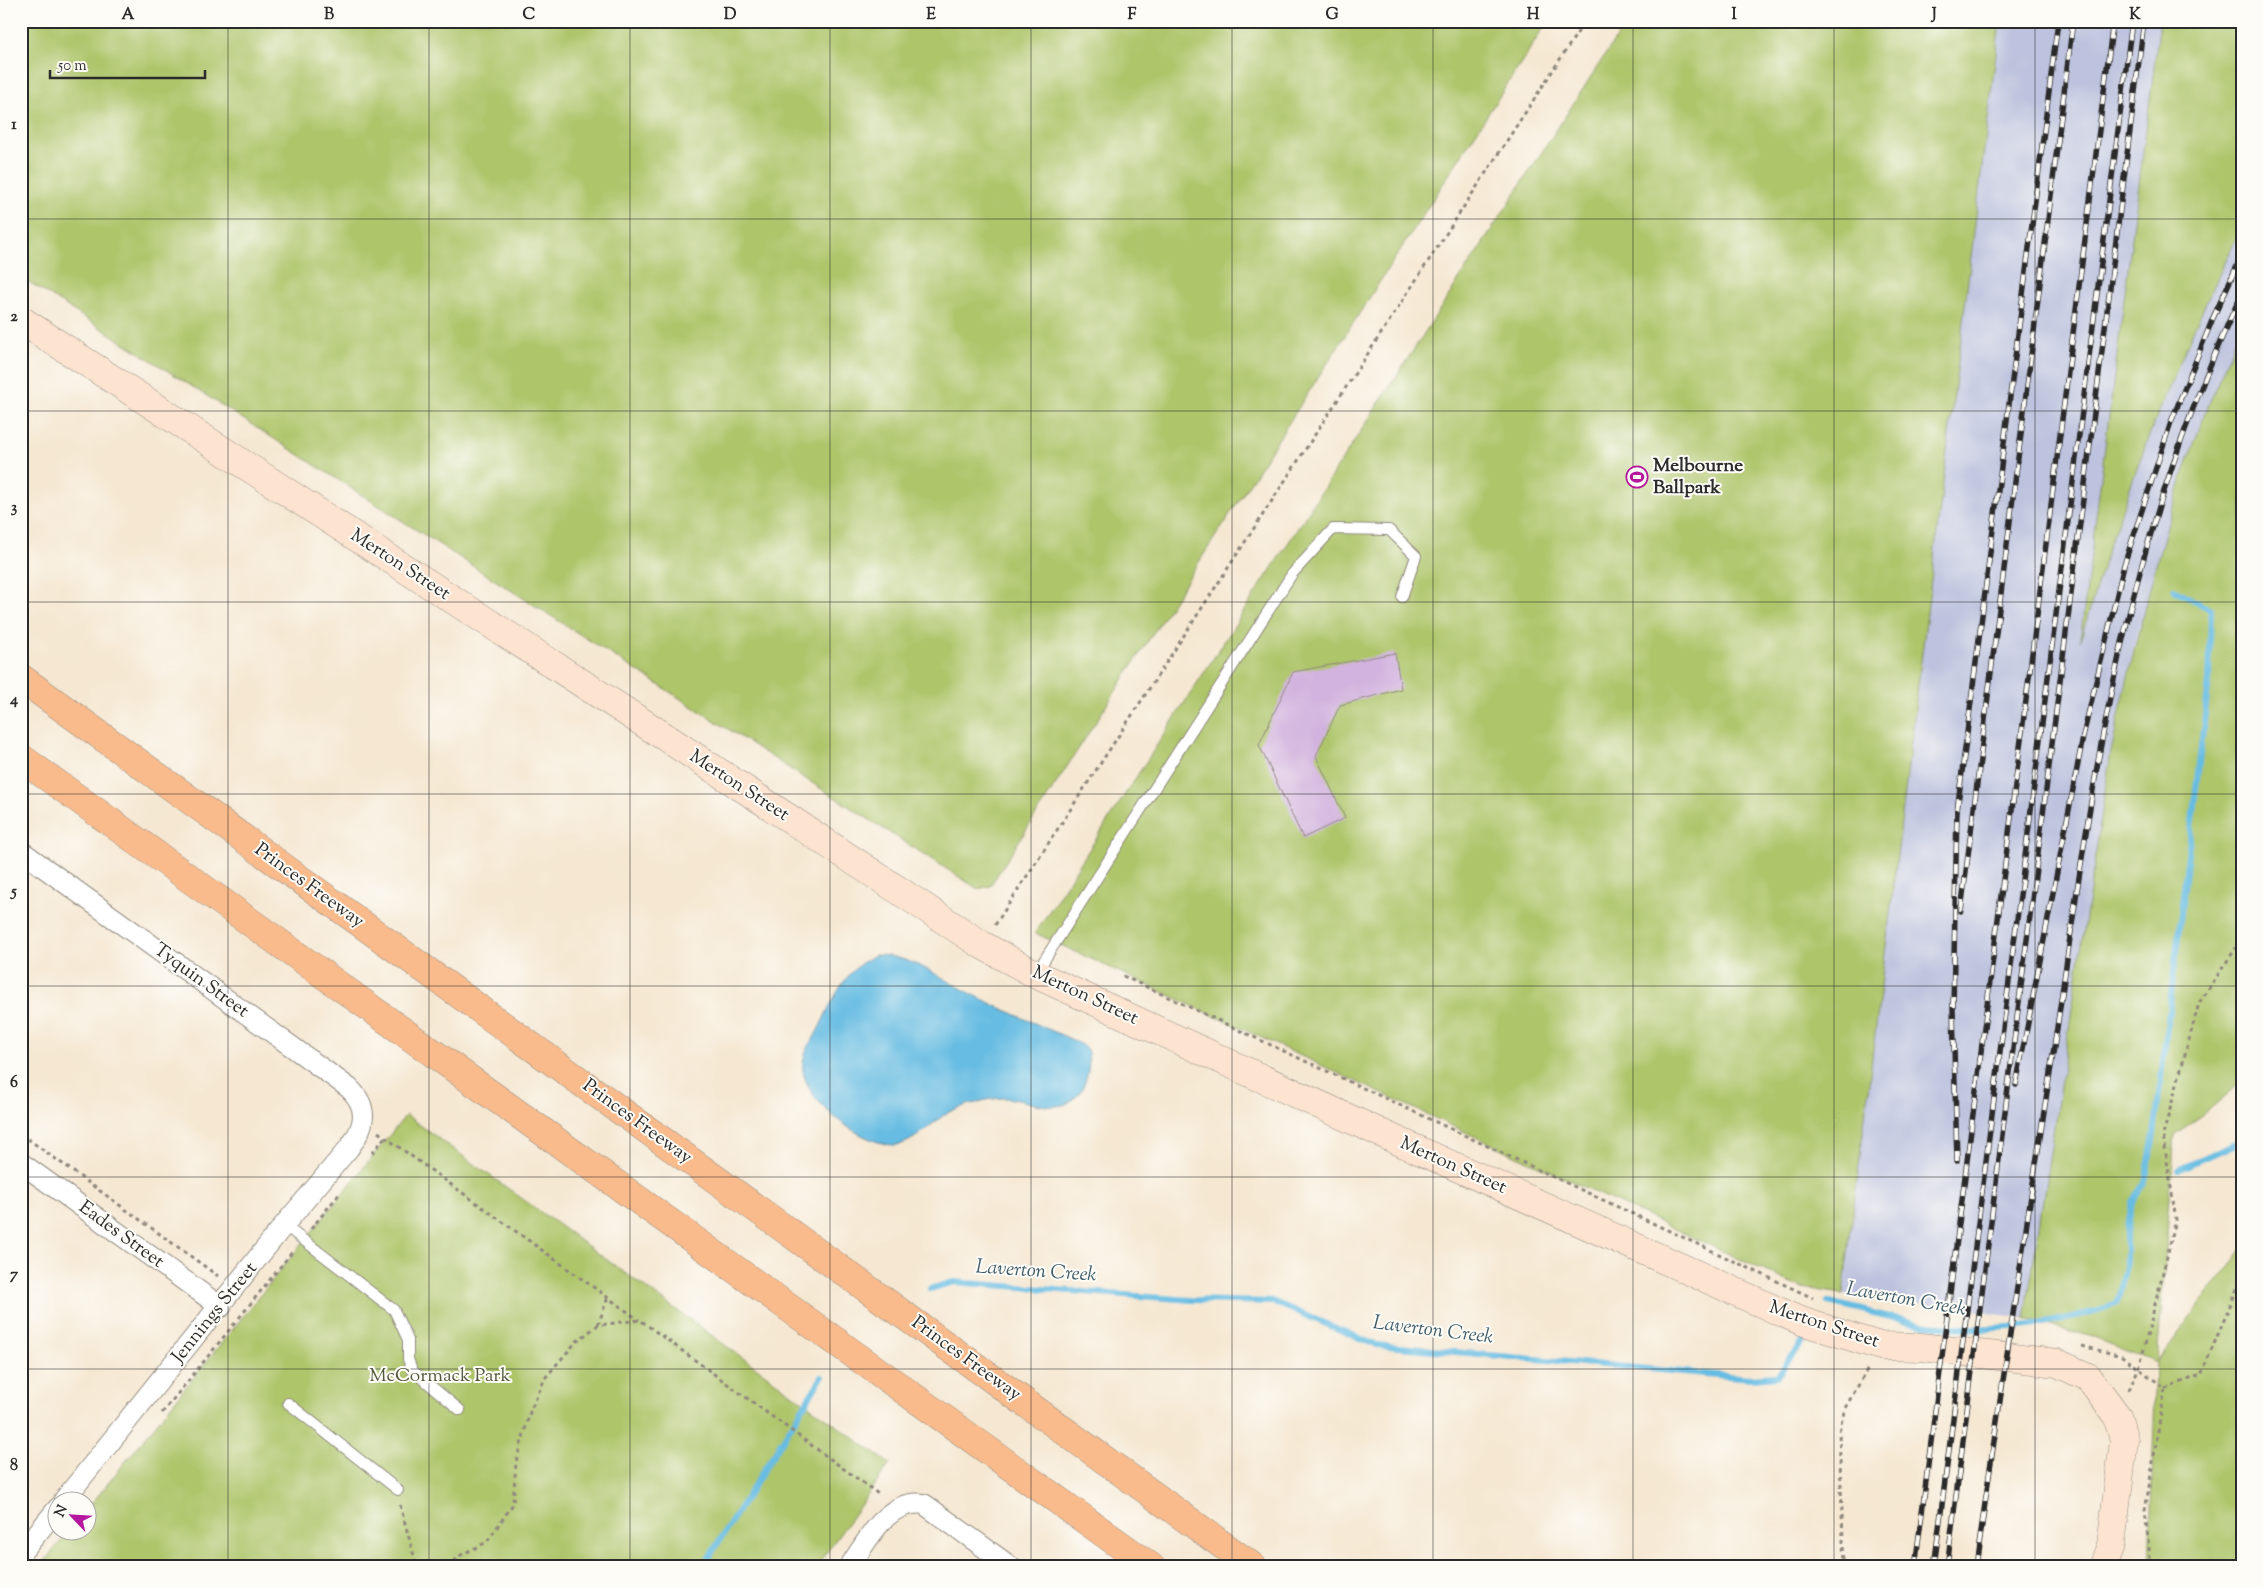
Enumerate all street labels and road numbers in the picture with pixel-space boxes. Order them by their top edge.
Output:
street label: Merton Street [345,523,456,608]
street label: Merton Street [684,744,795,829]
street label: Princes Freeway [249,837,370,935]
street label: Tyquin Street [148,937,255,1025]
street label: Merton Street [1027,960,1143,1033]
street label: Princes Freeway [577,1073,698,1171]
street label: Merton Street [1395,1130,1511,1202]
street label: Eades Street [73,1195,170,1276]
street label: Jennings Street [165,1256,265,1370]
street label: Merton Street [1765,1294,1883,1356]
street label: Princes Freeway [906,1310,1027,1408]

